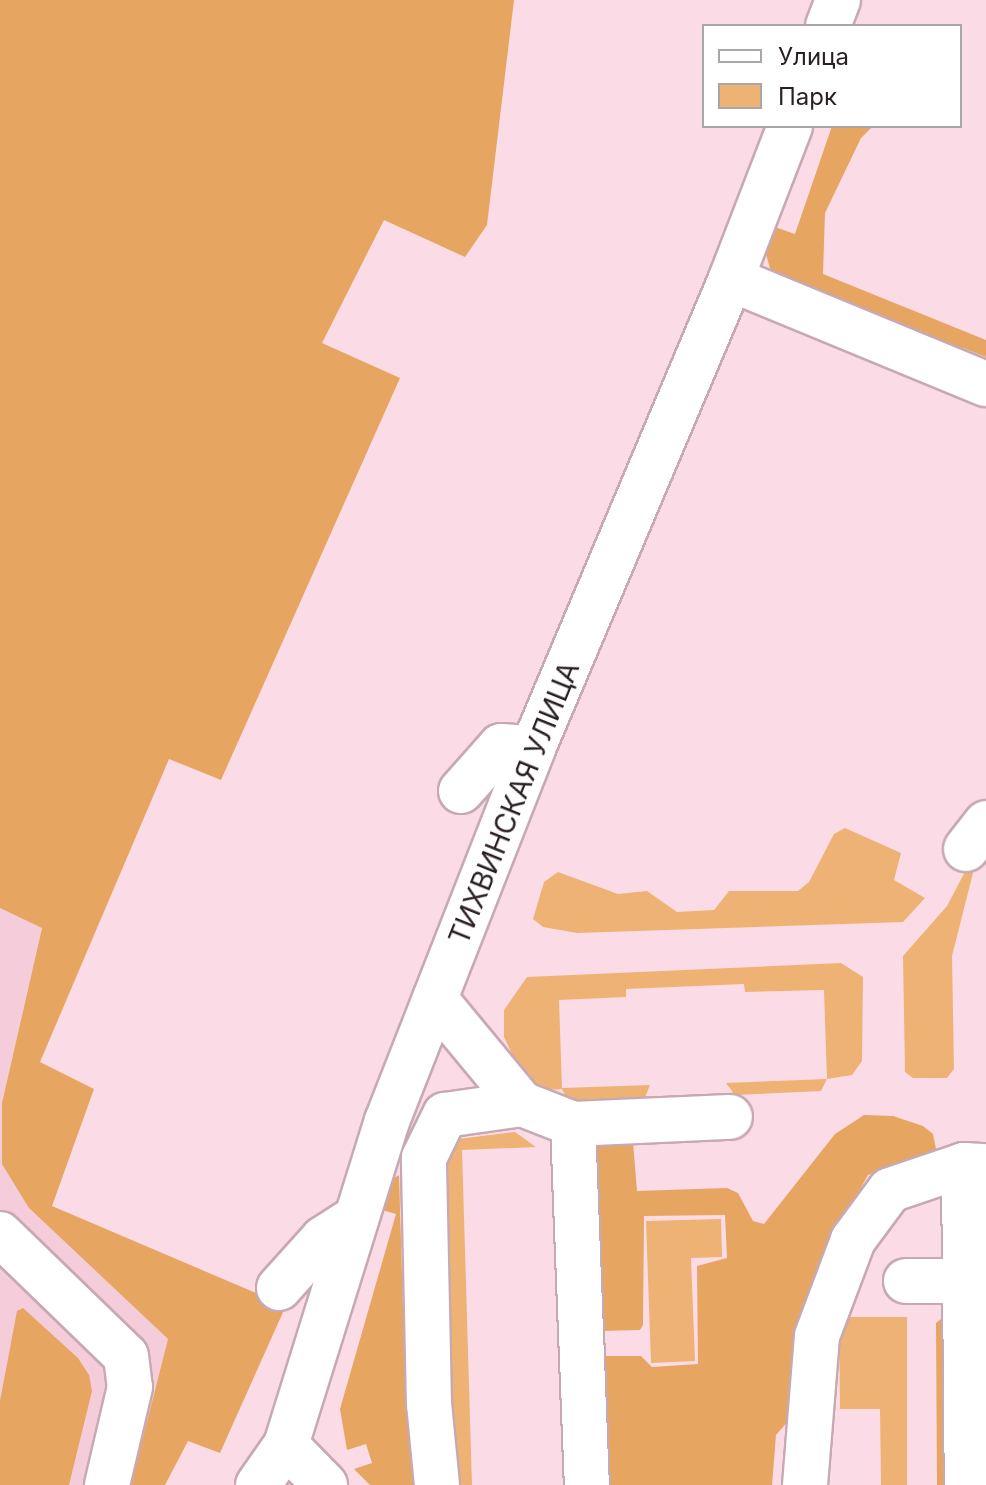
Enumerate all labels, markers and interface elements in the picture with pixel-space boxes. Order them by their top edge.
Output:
legend [702,24,962,128]
text: Улица [778,42,849,71]
text: Парк [778,82,837,111]
street label: ТИХВИНСКАЯ УЛИЦА [442,657,586,949]

